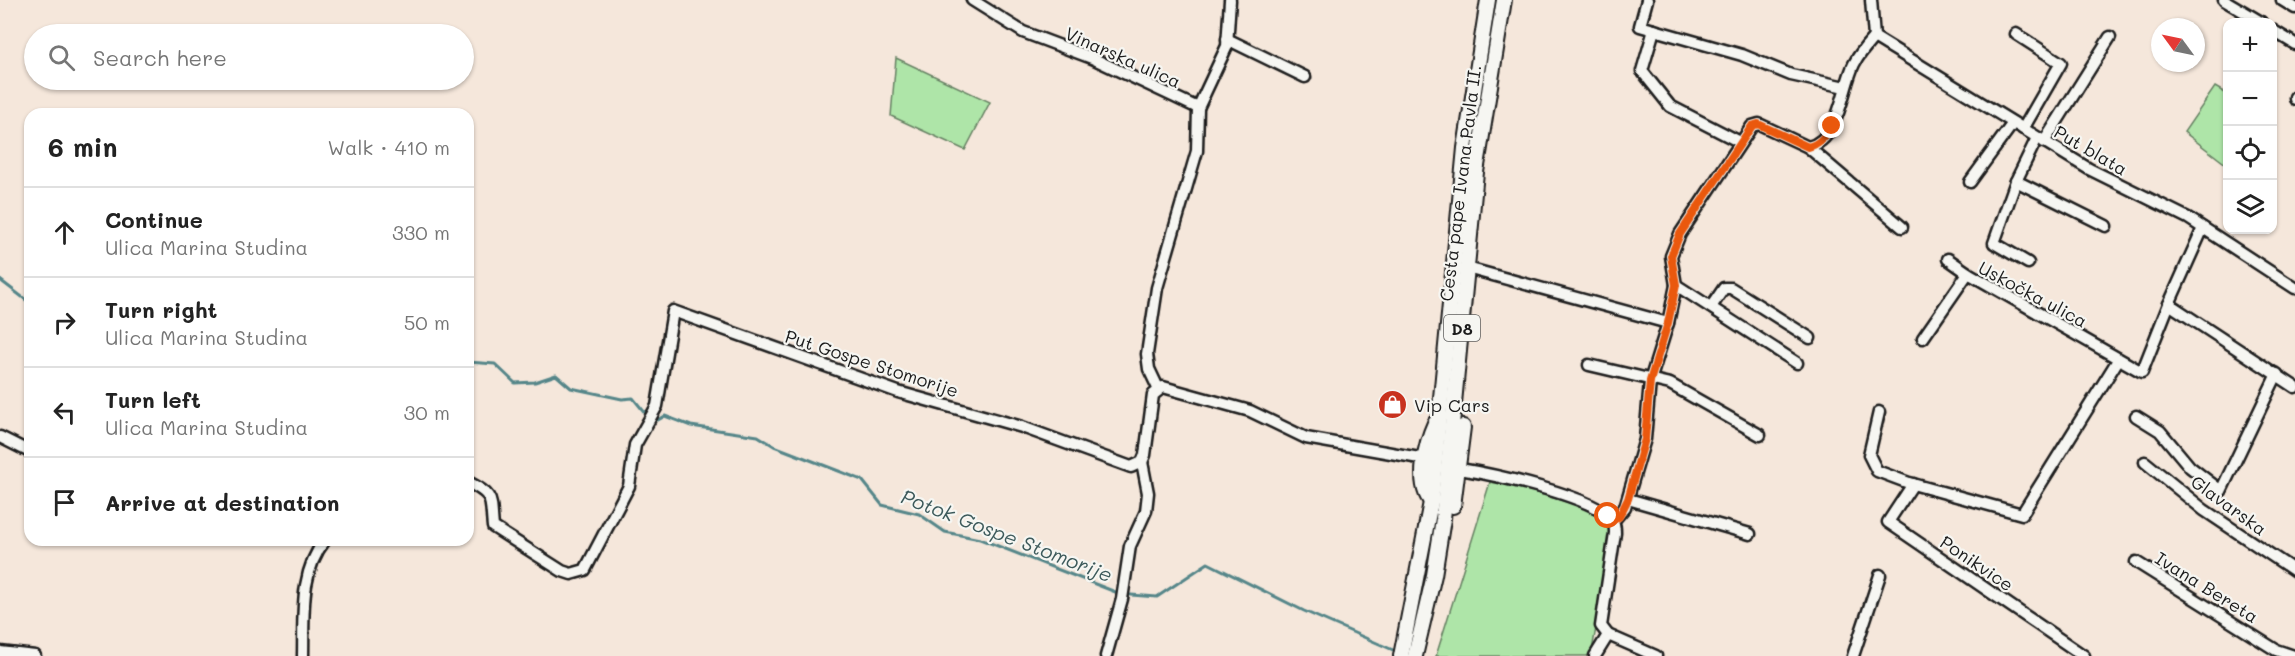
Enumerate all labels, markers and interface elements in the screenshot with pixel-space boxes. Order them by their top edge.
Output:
north arrow [2151,18,2205,72]
map controls [2223,18,2277,234]
button: + [2223,18,2277,72]
street label: Vinarska ulica [1061,21,1185,93]
search box [24,24,474,90]
icon: search [45,41,78,74]
text: Search here [93,43,227,72]
street label: Cesta pape Ivana Pavla II. [1434,63,1486,303]
button: − [2223,72,2277,126]
route end [1818,112,1844,138]
street label: Put blata [2050,119,2132,181]
button: locate [2223,126,2277,180]
text: 6 min [48,130,117,164]
text: Walk · 410 m [327,134,450,160]
button: layers [2223,180,2277,234]
text: Continue [105,205,203,234]
icon: ahead [48,216,81,249]
text: 330 m [392,219,450,245]
text: Ulica Marina Studina [105,234,308,260]
street label: Uskočka ulica [1974,255,2092,333]
text: Turn right [105,295,217,324]
icon: right [48,306,81,339]
text: 50 m [404,309,450,335]
road number: D8 [1444,315,1480,341]
text: Ulica Marina Studina [105,324,308,350]
street label: Put Gospe Stomorije [782,324,962,402]
text: Turn left [105,385,201,414]
shop icon: Vip Cars [1377,389,1409,421]
place label: Vip Cars [1414,393,1490,417]
icon: left [48,396,81,429]
text: 30 m [404,399,450,425]
text: Ulica Marina Studina [105,414,308,440]
street label: Glavarska [2186,469,2272,541]
water label: Potok Gospe Stomorije [898,483,1116,587]
icon: arrive [48,486,81,519]
text: Arrive at destination [105,488,340,517]
route start [1594,502,1620,528]
street label: Ponikvice [1936,530,2018,596]
street label: Ivana Bereta [2151,546,2263,628]

